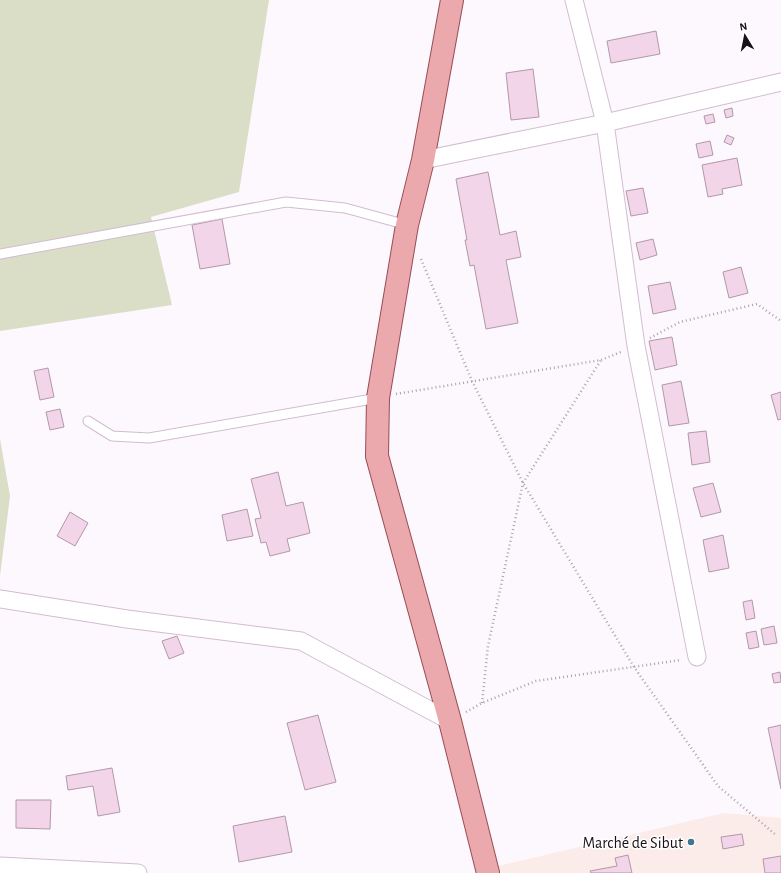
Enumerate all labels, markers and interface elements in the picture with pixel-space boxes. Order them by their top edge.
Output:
north arrow [725,16,765,56]
text: N [739,21,748,33]
place label: Marché de Sibut [582,835,683,851]
marker: Marché de Sibut [686,837,696,847]

